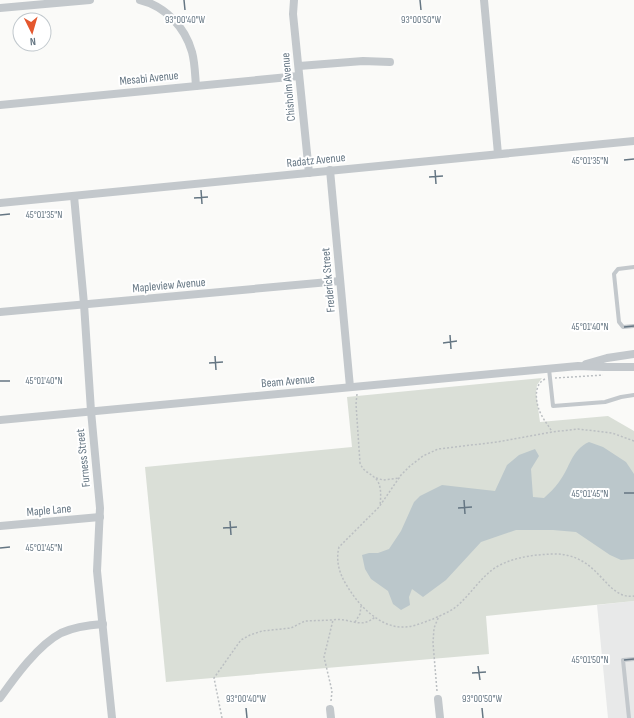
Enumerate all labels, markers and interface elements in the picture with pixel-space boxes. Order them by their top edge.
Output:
north arrow [12,12,52,52]
text: 93°00'40"W [165,14,206,26]
text: 93°00'50"W [401,14,441,26]
text: N [29,35,36,48]
street label: Chisholm Avenue [278,52,299,122]
street label: Mesabi Avenue [119,68,179,89]
street label: Radatz Avenue [286,150,346,171]
text: 45°01'35"N [572,155,608,167]
text: 45°01'35"N [26,209,62,221]
street label: Frederick Street [318,247,339,313]
street label: Mapleview Avenue [132,275,206,296]
text: 45°01'40"N [571,321,609,333]
street label: Beam Avenue [261,372,316,391]
text: 45°01'40"N [25,375,63,387]
street label: Furness Street [73,428,94,488]
text: 45°01'45"N [572,488,608,500]
street label: Maple Lane [26,501,72,520]
text: 45°01'45"N [26,542,62,554]
text: 45°01'50"N [571,654,609,666]
text: 93°00'40"W [226,693,267,705]
text: 93°00'50"W [462,693,502,705]

